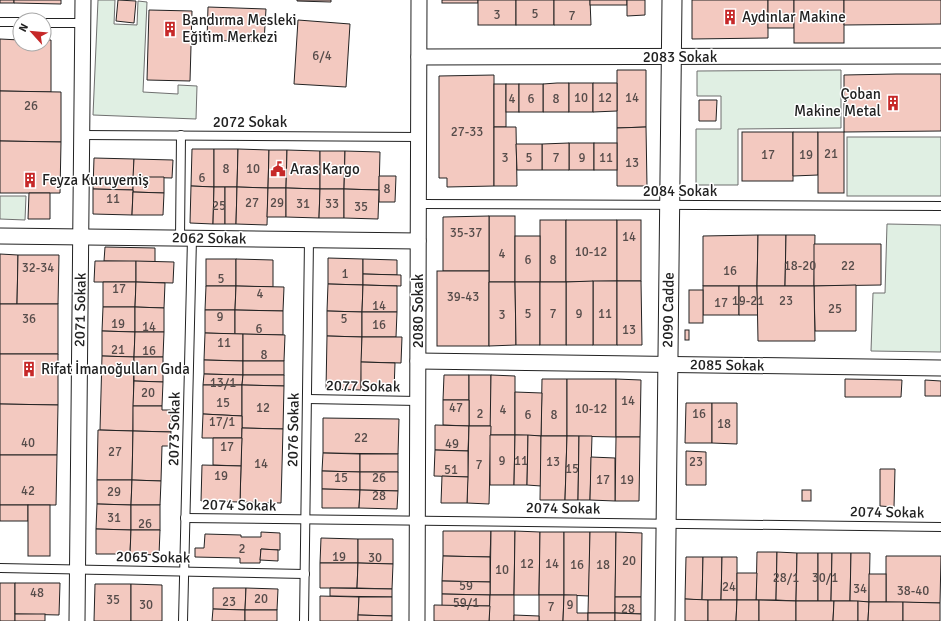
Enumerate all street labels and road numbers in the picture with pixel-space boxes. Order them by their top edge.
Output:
street label: 2083 Sokak [643,48,718,66]
street label: 2072 Sokak [213,113,288,131]
street label: 2084 Sokak [643,182,718,200]
street label: 2062 Sokak [172,228,247,248]
street label: 2071 Sokak [70,272,90,347]
street label: 2090 Cadde [658,272,678,348]
street label: 2080 Sokak [409,273,427,348]
street label: 2085 Sokak [690,355,765,375]
street label: 2077 Sokak [326,376,401,396]
street label: 2073 Sokak [164,391,184,466]
street label: 2076 Sokak [283,392,303,467]
street label: 2074 Sokak [202,495,277,515]
street label: 2074 Sokak [526,498,601,518]
street label: 2074 Sokak [850,502,925,522]
street label: 2065 Sokak [116,547,191,567]

